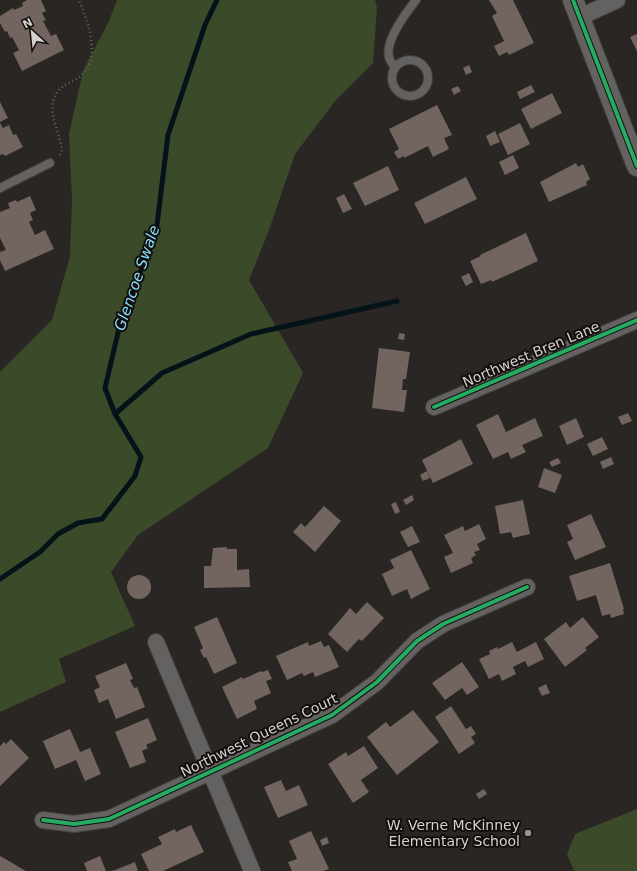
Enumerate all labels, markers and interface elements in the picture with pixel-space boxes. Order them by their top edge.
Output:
north arrow [12,12,52,52]
text: N [21,16,35,31]
water label: Glencoe Swale [111,223,163,333]
street label: Northwest Bren Lane [460,318,602,390]
street label: Northwest Queens Court [178,690,341,780]
place label: W. Verne McKinney Elementary School [387,817,520,849]
marker: W. Verne McKinney Elementary School [523,828,533,838]

